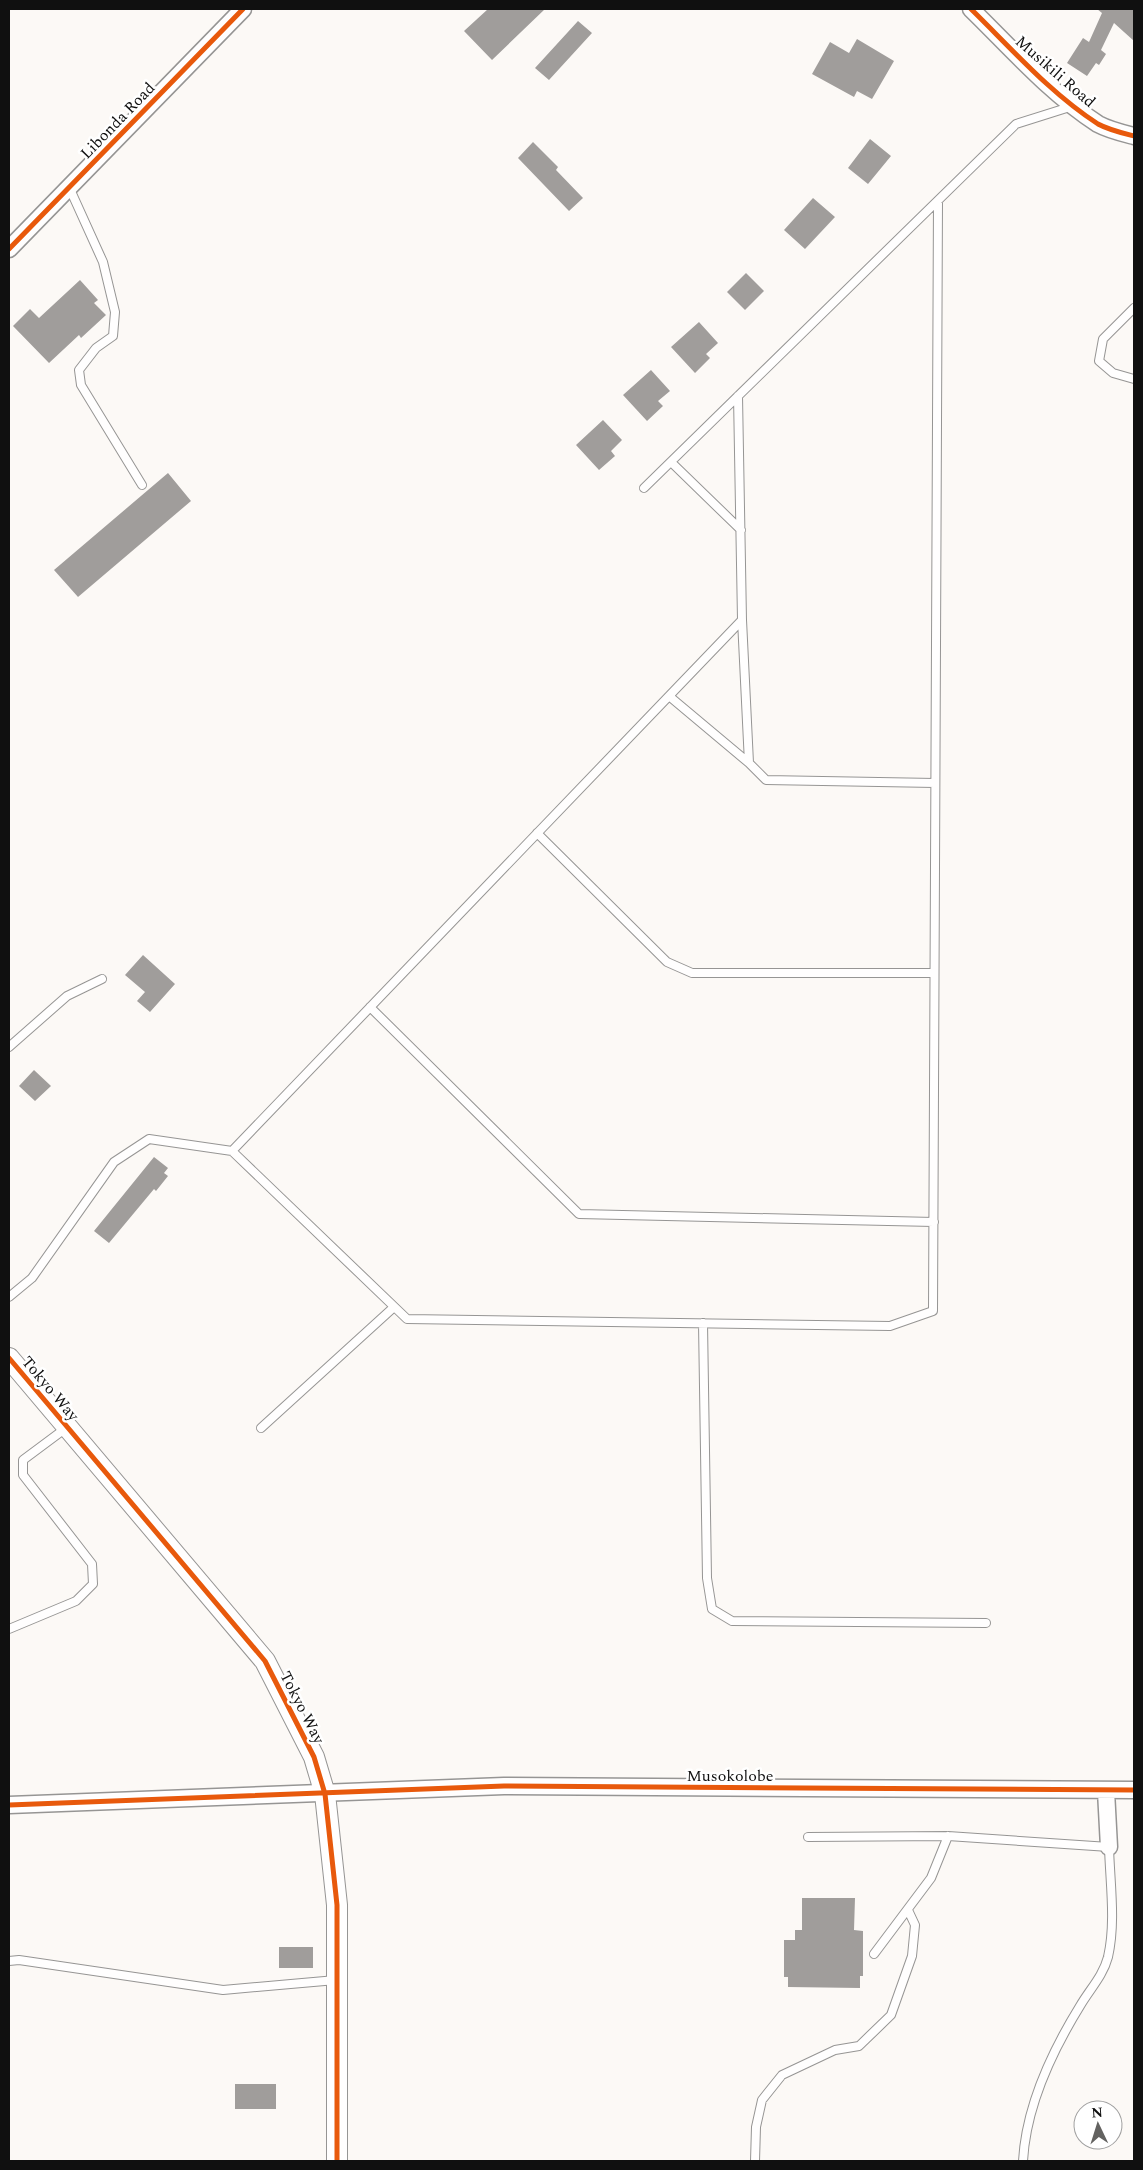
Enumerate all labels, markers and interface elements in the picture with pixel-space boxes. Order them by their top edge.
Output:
street label: Musikili Road [1010,30,1101,114]
street label: Libonda Road [75,77,161,165]
street label: Tokyo Way [16,1351,86,1427]
street label: Tokyo Way [274,1667,331,1749]
street label: Musokolobe [686,1764,774,1788]
north arrow [1073,2100,1123,2150]
text: N [1091,2102,1104,2123]

